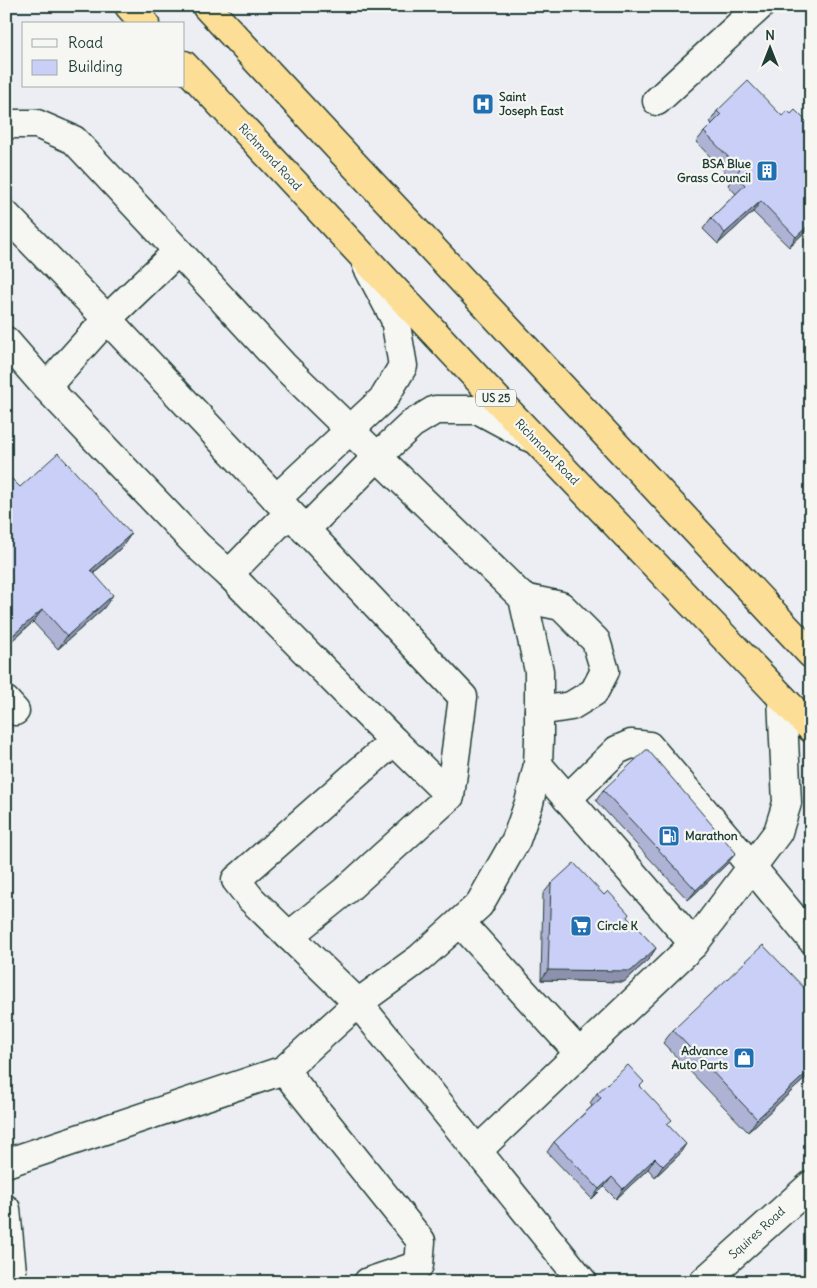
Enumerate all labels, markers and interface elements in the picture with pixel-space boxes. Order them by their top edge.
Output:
legend [22,22,185,88]
north arrow [744,22,794,72]
text: N [765,26,775,44]
text: Road [68,33,103,52]
text: Building [68,57,123,76]
place label: Saint Joseph East [499,89,565,119]
hospital icon: Saint Joseph East [471,92,495,116]
street label: Richmond Road [236,120,305,193]
place label: BSA Blue Grass Council [677,156,752,185]
building icon: BSA Blue Grass Council [755,159,779,183]
road number: US 25 [476,389,516,406]
street label: Richmond Road [512,416,582,488]
fuel station icon: Marathon [657,824,681,848]
place label: Marathon [685,828,738,843]
supermarket icon: Circle K [569,914,593,938]
place label: Circle K [597,918,638,933]
place label: Advance Auto Parts [671,1043,729,1072]
shop icon: Advance Auto Parts [732,1046,756,1070]
street label: Squires Road [725,1203,788,1262]

